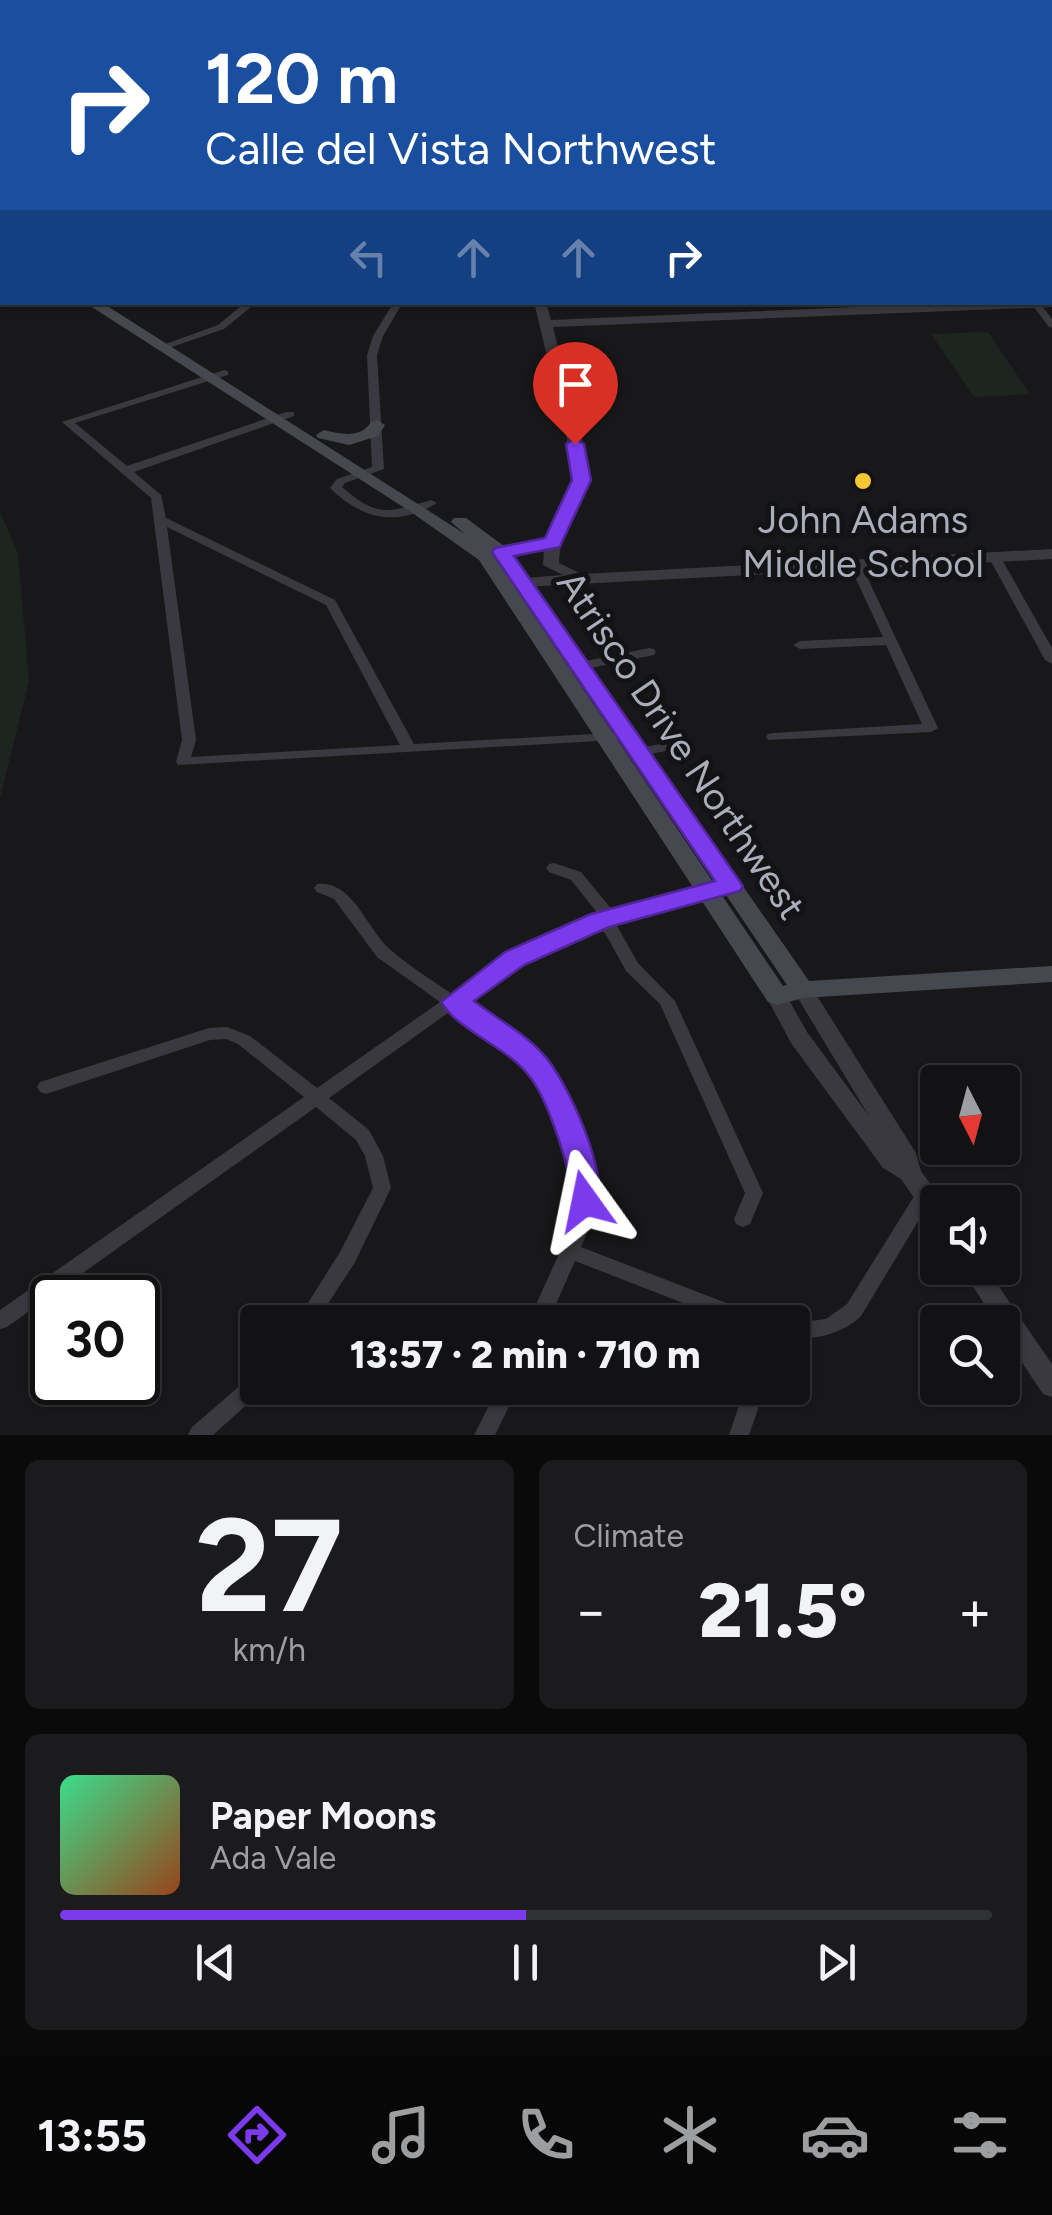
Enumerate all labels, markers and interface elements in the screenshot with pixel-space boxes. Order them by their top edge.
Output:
text: 120 m [205,36,398,121]
icon: right [40,40,170,170]
text: Calle del Vista Northwest [205,121,717,175]
icon: left [341,230,396,285]
icon: ahead [446,230,501,285]
icon: ahead [551,230,606,285]
icon: right [656,230,711,285]
pin [533,342,618,445]
icon: arrive [548,357,603,412]
marker: John Adams Middle School [852,470,874,492]
place label: John Adams Middle School [742,497,984,587]
street label: Atrisco Drive Northwest [547,562,815,928]
north arrow [920,1065,1020,1165]
map controls [920,1065,1020,1405]
position arrow [533,1149,637,1253]
button: sound [920,1185,1020,1285]
speed limit sign: 30 [30,1275,160,1405]
button: search [920,1305,1020,1405]
text: 13:57 · 2 min · 710 m [350,1332,700,1378]
text: 27 [195,1488,343,1644]
text: Climate [574,1517,684,1555]
text: 21.5° [698,1566,867,1656]
text: − [574,1578,608,1644]
text: + [958,1578,992,1644]
text: km/h [233,1631,306,1669]
text: Paper Moons [210,1793,436,1839]
text: Ada Vale [210,1839,336,1877]
icon: previous [188,1935,243,1990]
icon: pause [498,1935,553,1990]
icon: next [809,1935,864,1990]
icon: directions [222,2100,292,2170]
icon: music [366,2100,436,2170]
icon: phone [511,2100,581,2170]
icon: climate [655,2100,725,2170]
icon: car [800,2100,870,2170]
icon: filters [945,2100,1015,2170]
text: 13:55 [37,2108,147,2162]

